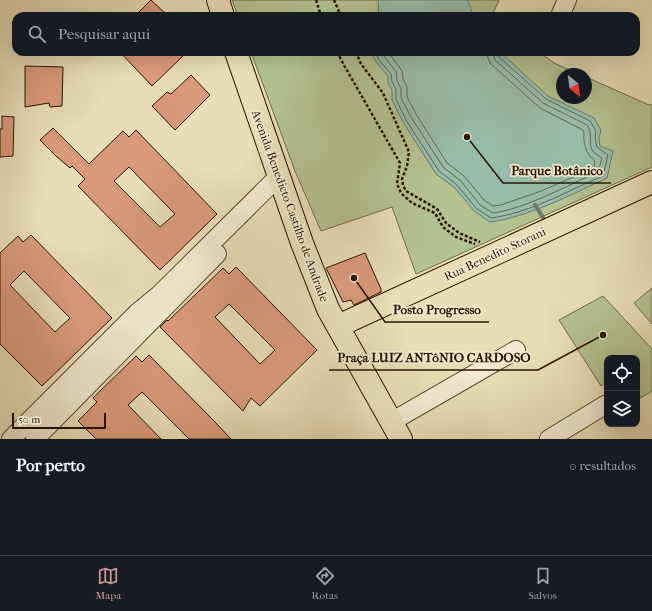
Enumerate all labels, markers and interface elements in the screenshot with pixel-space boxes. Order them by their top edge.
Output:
search box [12,12,640,56]
icon: search [26,23,48,45]
text: Pesquisar aqui [58,25,150,43]
north arrow [556,68,592,104]
street label: Avenida Benedicto Castilho de Andrade [248,107,331,304]
callout: Parque Botânico [503,158,611,183]
text: Parque Botânico [511,163,603,179]
street label: Rua Benedito Storani [442,224,548,284]
callout: Posto Progresso [385,297,489,322]
text: Posto Progresso [393,302,481,318]
callout: Praça LUIZ ANTôNIO CARDOSO [329,345,538,370]
text: Praça LUIZ ANTôNIO CARDOSO [337,350,531,366]
map controls [604,355,640,427]
button: locate [604,355,640,391]
button: layers [604,391,640,427]
scale bar [12,411,106,430]
text: 50 m [18,413,40,426]
text: Por perto [16,455,85,475]
text: 0 resultados [569,458,636,473]
tab: Mapa [95,565,121,602]
tab: Rotas [312,565,338,602]
tab: Salvos [528,565,557,602]

